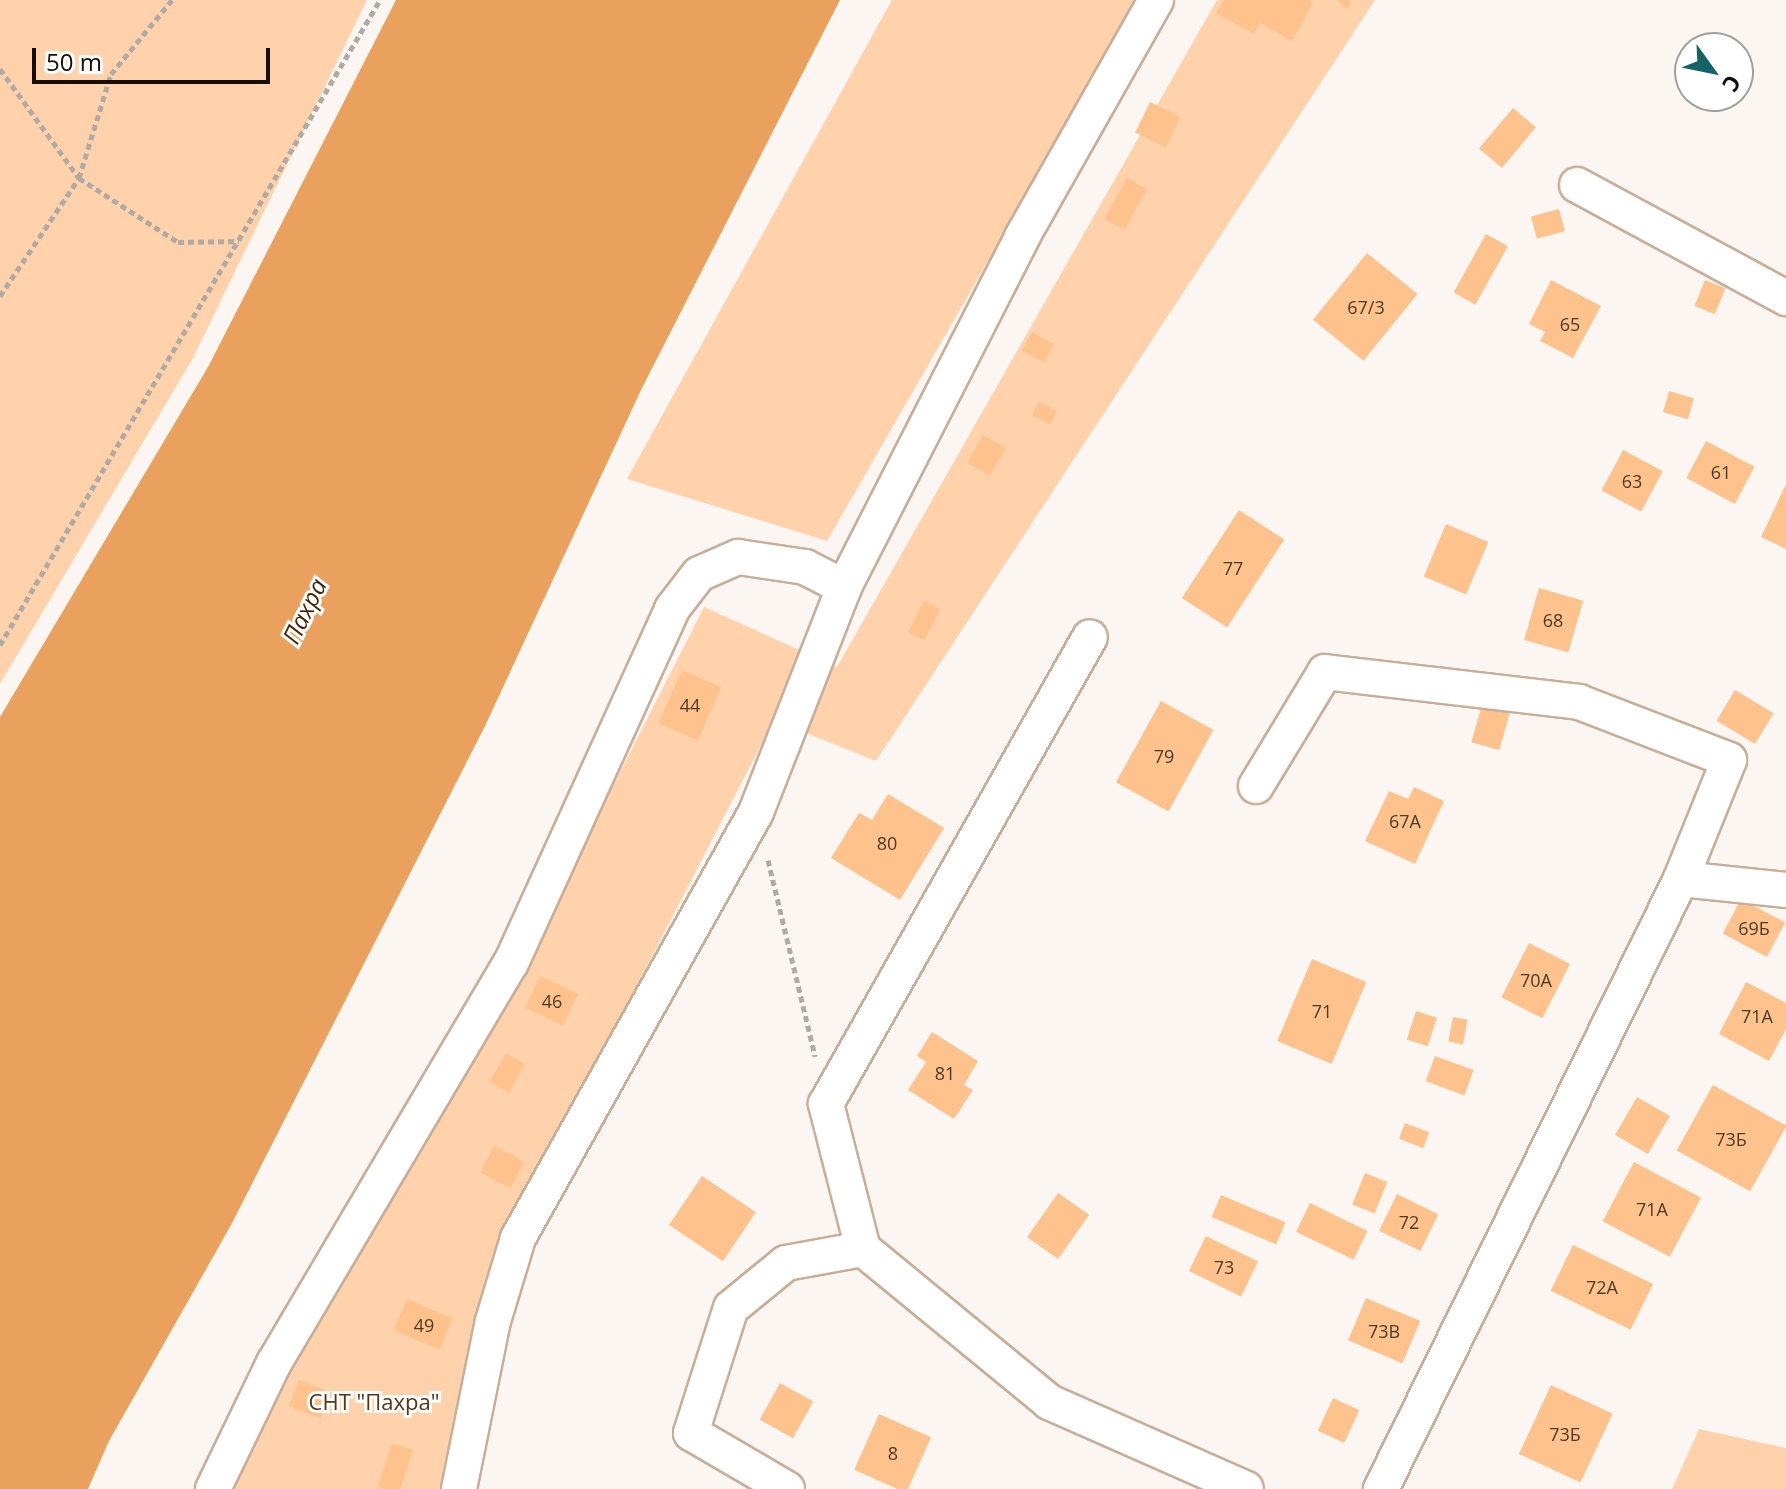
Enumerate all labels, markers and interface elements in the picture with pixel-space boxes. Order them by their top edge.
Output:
scale bar [36,32,274,82]
north arrow [1674,32,1754,112]
text: 50 m [46,45,102,78]
text: С [1716,70,1749,98]
house number: 67/3 [1347,296,1385,318]
house number: 65 [1560,313,1580,335]
house number: 61 [1711,461,1731,483]
house number: 63 [1622,470,1642,492]
house number: 77 [1223,557,1243,579]
water label: Пахра [276,574,332,648]
house number: 68 [1543,609,1563,631]
house number: 44 [680,694,700,716]
house number: 79 [1154,745,1174,767]
house number: 67А [1389,810,1421,832]
house number: 80 [877,832,897,854]
house number: 69Б [1738,917,1770,939]
house number: 70А [1520,969,1552,991]
house number: 46 [542,990,562,1012]
house number: 71 [1312,1000,1332,1022]
house number: 71А [1741,1005,1773,1027]
house number: 81 [935,1062,955,1084]
house number: 73Б [1715,1128,1747,1150]
house number: 71А [1636,1198,1668,1220]
house number: 72 [1399,1211,1419,1233]
house number: 73 [1214,1256,1234,1278]
house number: 72А [1586,1276,1618,1298]
house number: 49 [414,1314,434,1336]
house number: 73В [1368,1320,1400,1342]
park label: СНТ "Пахра" [309,1389,439,1415]
house number: 73Б [1549,1423,1581,1445]
house number: 8 [888,1442,898,1464]

